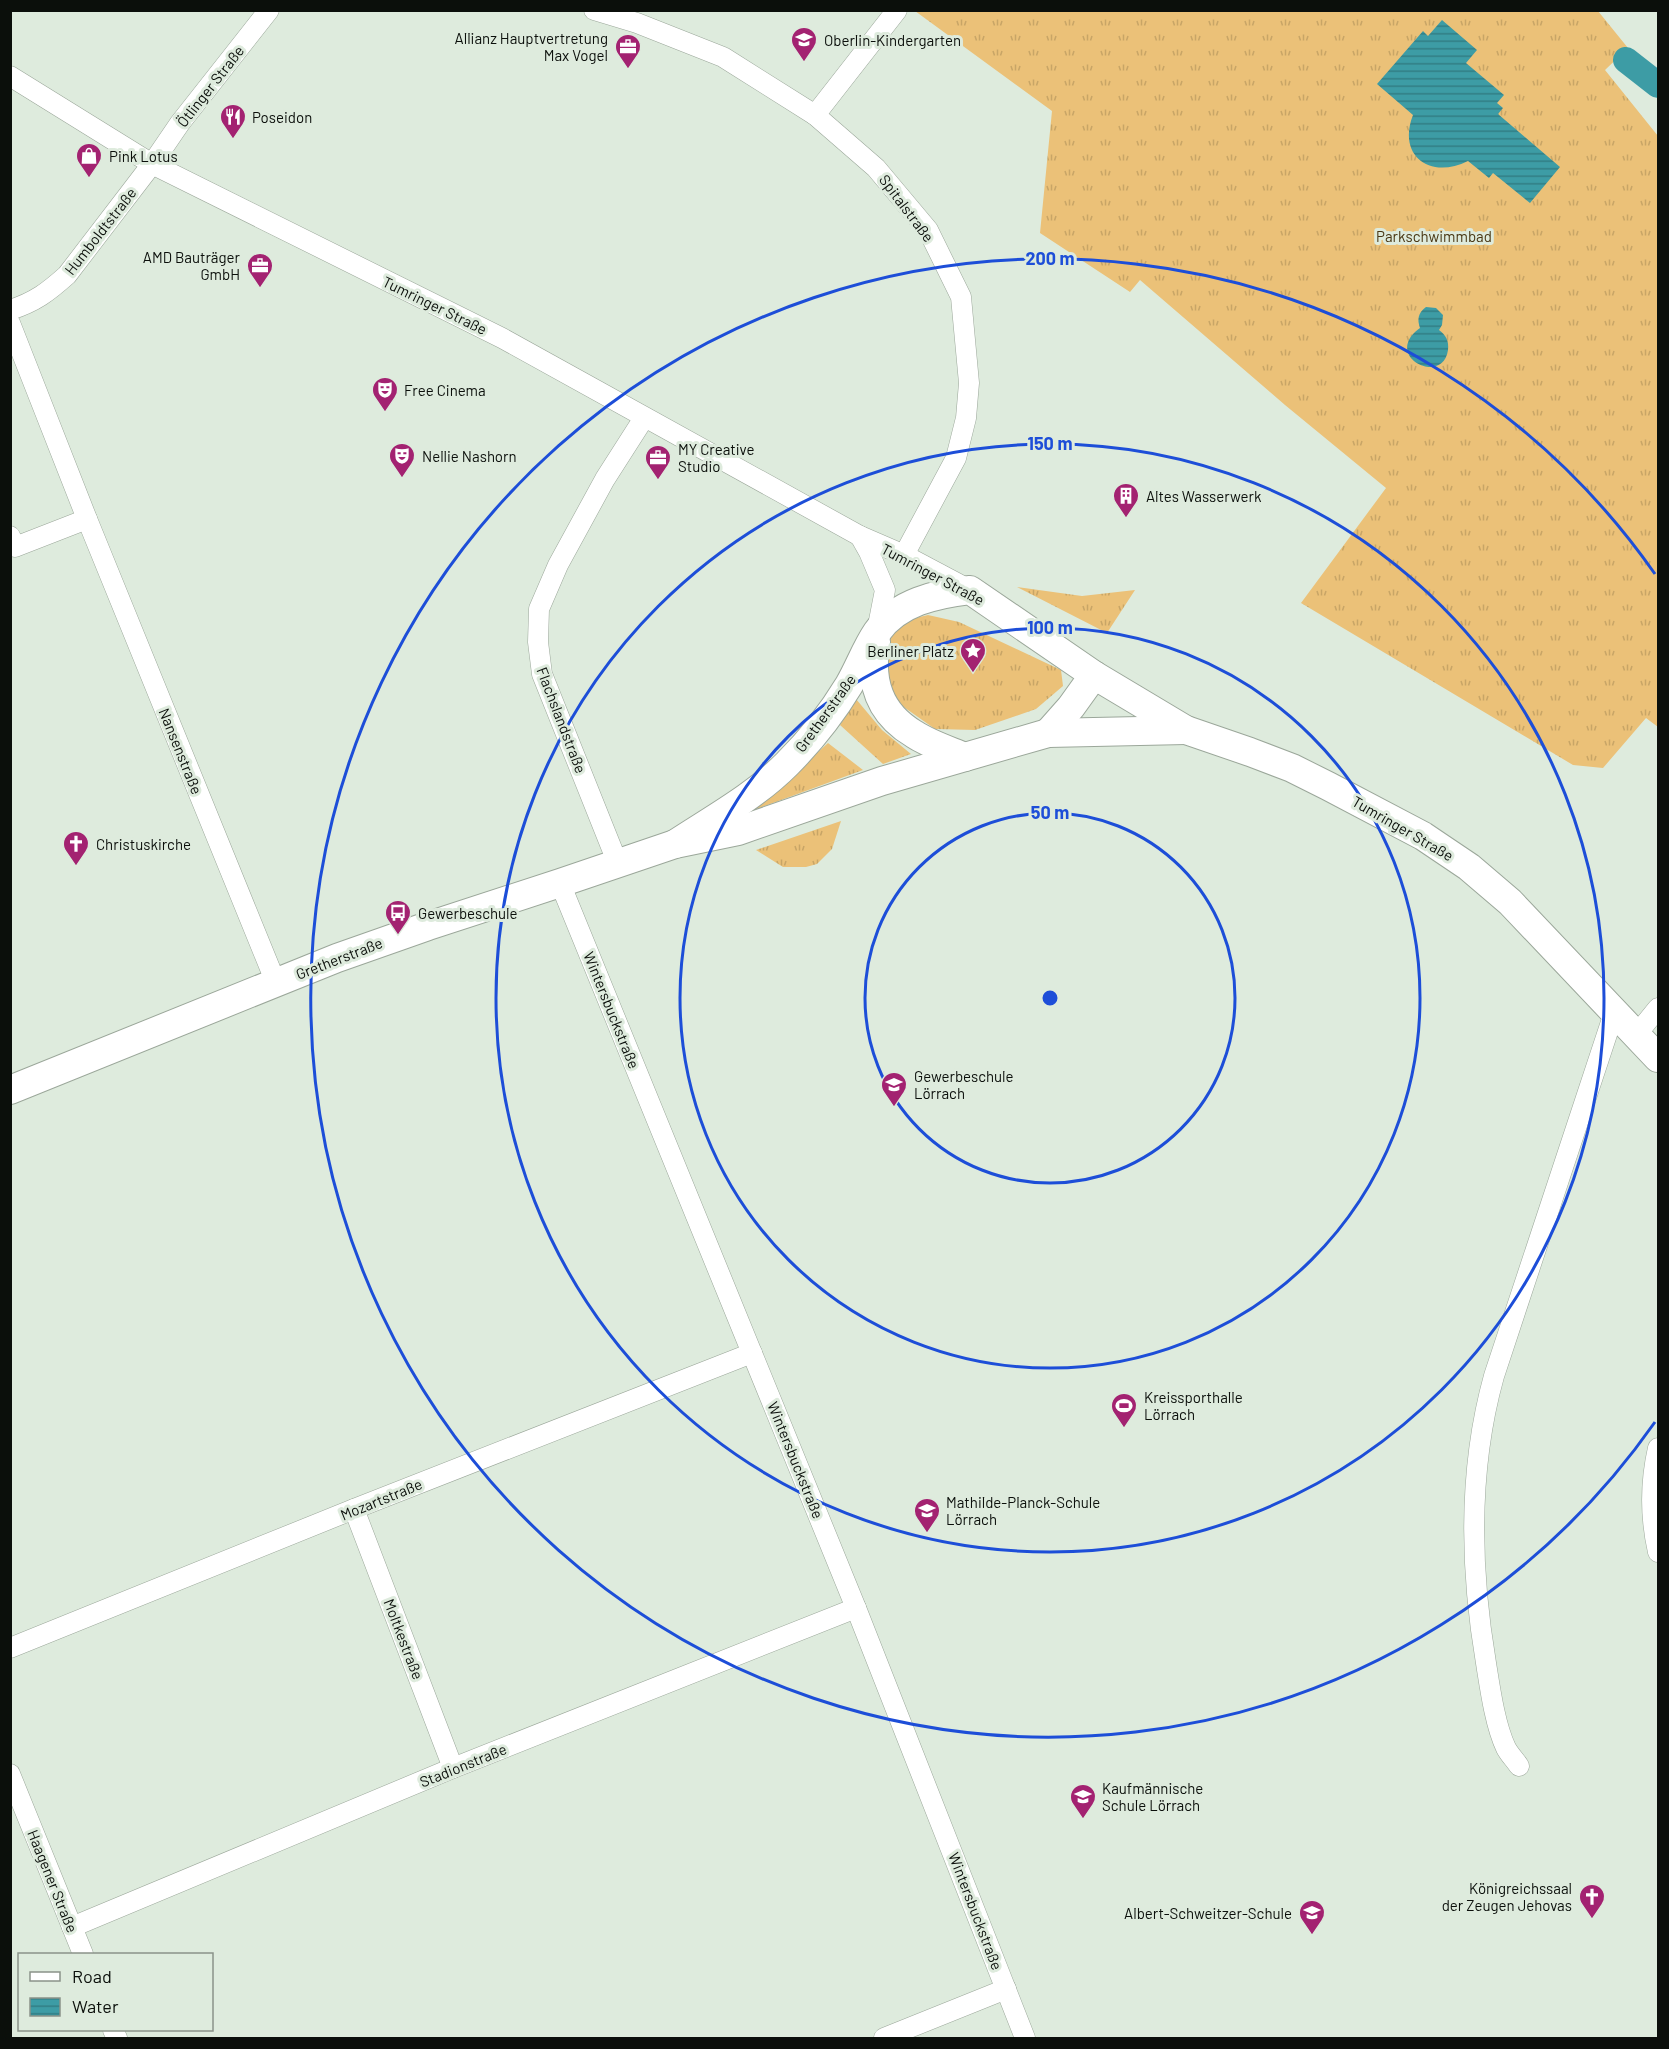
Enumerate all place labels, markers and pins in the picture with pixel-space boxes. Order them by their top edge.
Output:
school or university icon: Oberlin-Kindergarten [789,25,819,63]
place label: Allianz Hauptvertretung Max Vogel [455,29,608,64]
place label: Oberlin-Kindergarten [824,31,961,49]
office icon: Allianz Hauptvertretung Max Vogel [613,32,643,70]
restaurant icon: Poseidon [218,102,248,140]
place label: Poseidon [252,108,312,126]
shop icon: Pink Lotus [74,141,104,179]
place label: Pink Lotus [109,147,178,165]
place label: AMD Bauträger GmbH [143,248,241,283]
office icon: AMD Bauträger GmbH [245,251,275,289]
theatre icon: Free Cinema [370,375,400,413]
place label: Free Cinema [404,381,486,399]
place label: MY Creative Studio [678,440,754,475]
theatre icon: Nellie Nashorn [387,441,417,479]
office icon: MY Creative Studio [643,443,673,481]
place label: Nellie Nashorn [422,447,517,465]
building icon: Altes Wasserwerk [1111,481,1141,519]
place label: Altes Wasserwerk [1146,487,1262,505]
place icon: Berliner Platz [958,636,988,674]
place label: Berliner Platz [867,642,954,660]
church icon: Christuskirche [61,829,91,867]
place label: Christuskirche [96,835,191,853]
bus stop icon: Gewerbeschule [383,898,413,936]
place label: Gewerbeschule [418,904,518,922]
centre of rings [1040,988,1060,1008]
place label: Gewerbeschule Lörrach [914,1067,1014,1102]
school or university icon: Gewerbeschule Lörrach [879,1070,909,1108]
place label: Kreissporthalle Lörrach [1144,1388,1243,1423]
sports icon: Kreissporthalle Lörrach [1109,1391,1139,1429]
place label: Mathilde-Planck-Schule Lörrach [946,1493,1100,1528]
school or university icon: Mathilde-Planck-Schule Lörrach [912,1496,942,1534]
place label: Kaufmännische Schule Lörrach [1102,1779,1203,1814]
school or university icon: Kaufmännische Schule Lörrach [1068,1782,1098,1820]
place label: Königreichssaal der Zeugen Jehovas [1442,1879,1572,1914]
church icon: Königreichssaal der Zeugen Jehovas [1577,1882,1607,1920]
school or university icon: Albert-Schweitzer-Schule [1297,1898,1327,1936]
place label: Albert-Schweitzer-Schule [1124,1904,1292,1922]

